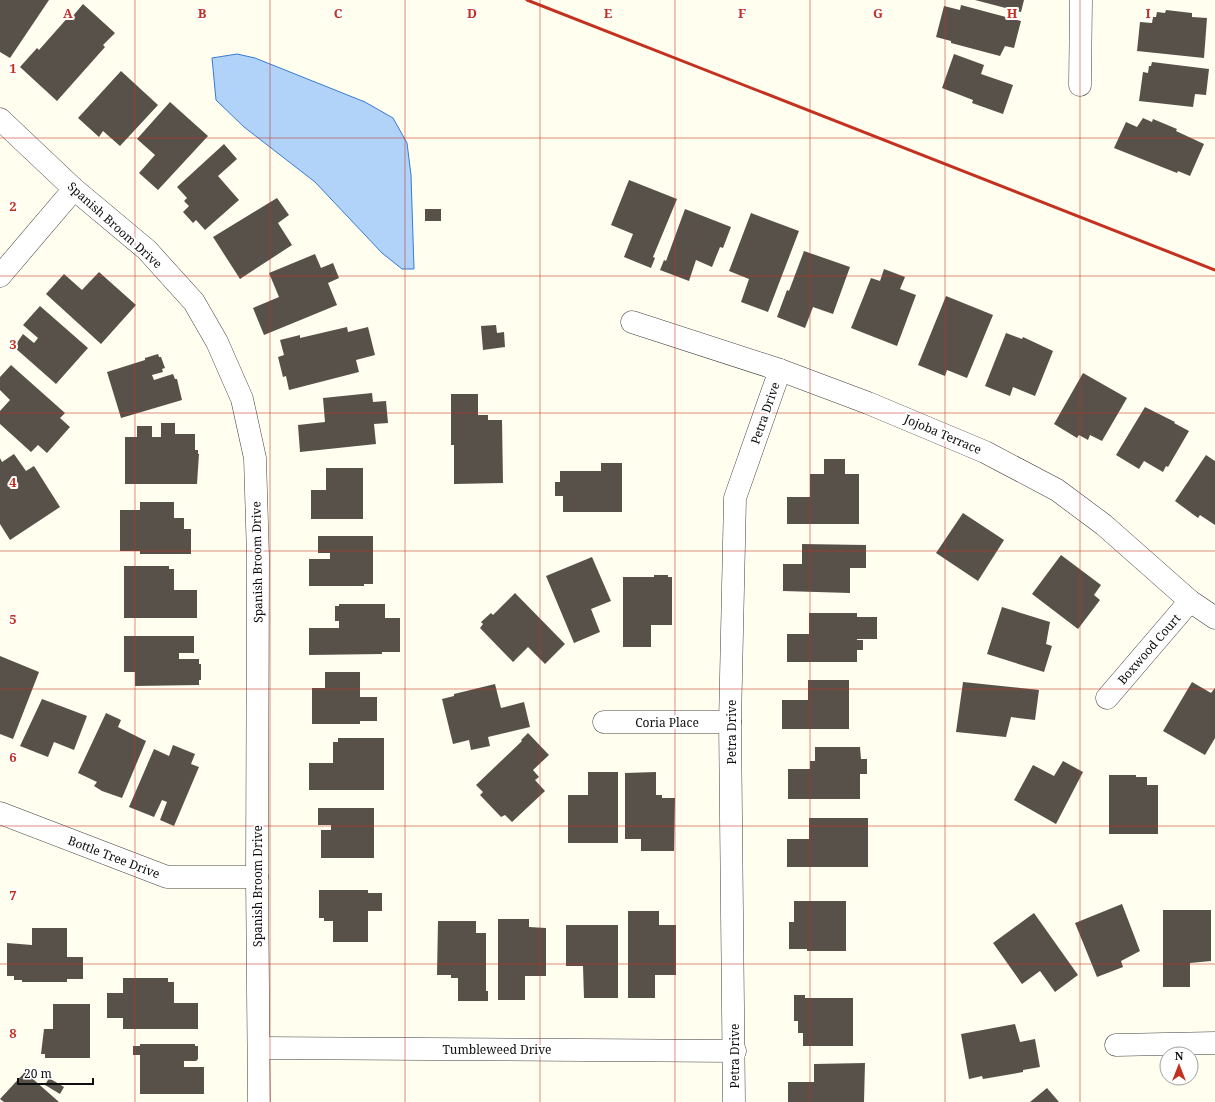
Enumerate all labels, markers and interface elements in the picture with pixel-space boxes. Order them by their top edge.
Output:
text: A [63,4,73,22]
text: B [198,4,207,22]
text: C [334,4,343,22]
text: D [467,4,477,22]
text: E [604,4,613,22]
text: F [738,4,746,22]
text: G [873,4,883,22]
text: H [1007,4,1018,22]
text: I [1145,4,1151,22]
text: 1 [9,59,17,77]
street label: Spanish Broom Drive [64,178,166,272]
text: 2 [9,197,17,215]
text: 3 [9,335,17,353]
street label: Petra Drive [746,380,784,446]
street label: Jojoba Terrace [901,410,984,458]
text: 4 [9,473,17,491]
street label: Spanish Broom Drive [247,501,267,623]
text: 5 [9,610,17,628]
street label: Boxwood Court [1114,610,1184,688]
street label: Petra Drive [723,700,740,764]
street label: Coria Place [635,714,699,731]
text: 6 [9,748,17,766]
street label: Spanish Broom Drive [249,825,266,947]
street label: Bottle Tree Drive [66,832,162,882]
text: 7 [9,886,17,904]
text: 8 [9,1024,17,1042]
street label: Petra Drive [726,1024,743,1088]
street label: Tumbleweed Drive [442,1041,552,1058]
north arrow [1159,1046,1199,1086]
text: N [1175,1048,1184,1063]
scale bar [18,1060,93,1086]
text: 20 m [24,1065,52,1082]

